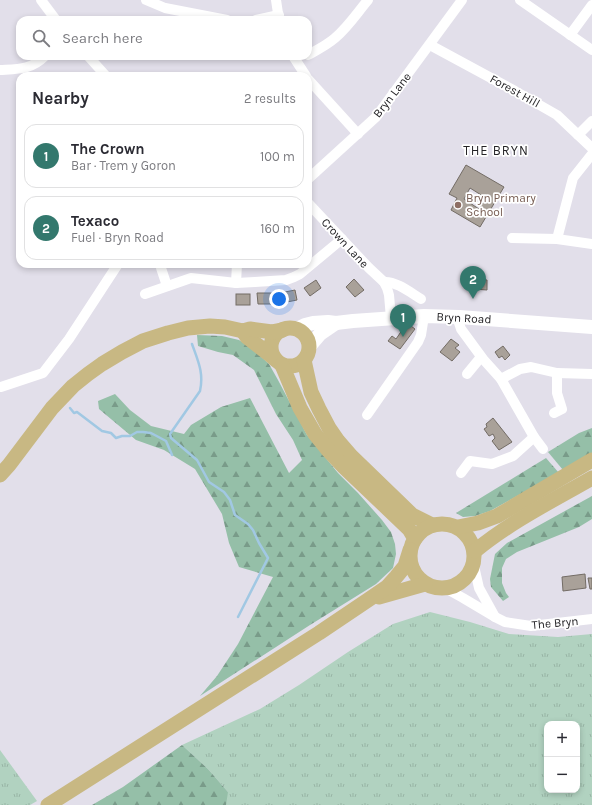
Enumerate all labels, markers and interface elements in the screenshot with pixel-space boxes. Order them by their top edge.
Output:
search box [16,16,312,60]
icon: search [30,27,52,49]
text: Search here [62,29,143,47]
street label: Bryn Lane [370,70,414,120]
street label: Forest Hill [488,72,542,110]
text: Nearby [32,88,89,108]
text: 2 results [244,91,296,106]
text: The Crown [71,140,145,158]
district label: THE BRYN [463,143,529,158]
text: 1 [44,149,48,164]
text: 100 m [260,149,295,164]
text: Bar · Trem y Goron [71,158,176,173]
place label: Bryn Primary School [466,191,536,219]
marker: Bryn Primary School [453,200,463,210]
text: Texaco [71,212,119,230]
street label: Crown Lane [319,215,371,271]
text: 2 [42,221,50,236]
text: 160 m [260,221,295,236]
text: Fuel · Bryn Road [71,230,164,245]
pin: 2 [460,266,486,299]
your location [269,289,289,309]
pin: 1 [390,304,416,337]
street label: Bryn Road [436,310,492,326]
street label: The Bryn [531,614,579,632]
map controls [544,721,580,793]
button: + [544,721,580,757]
button: − [544,757,580,793]

